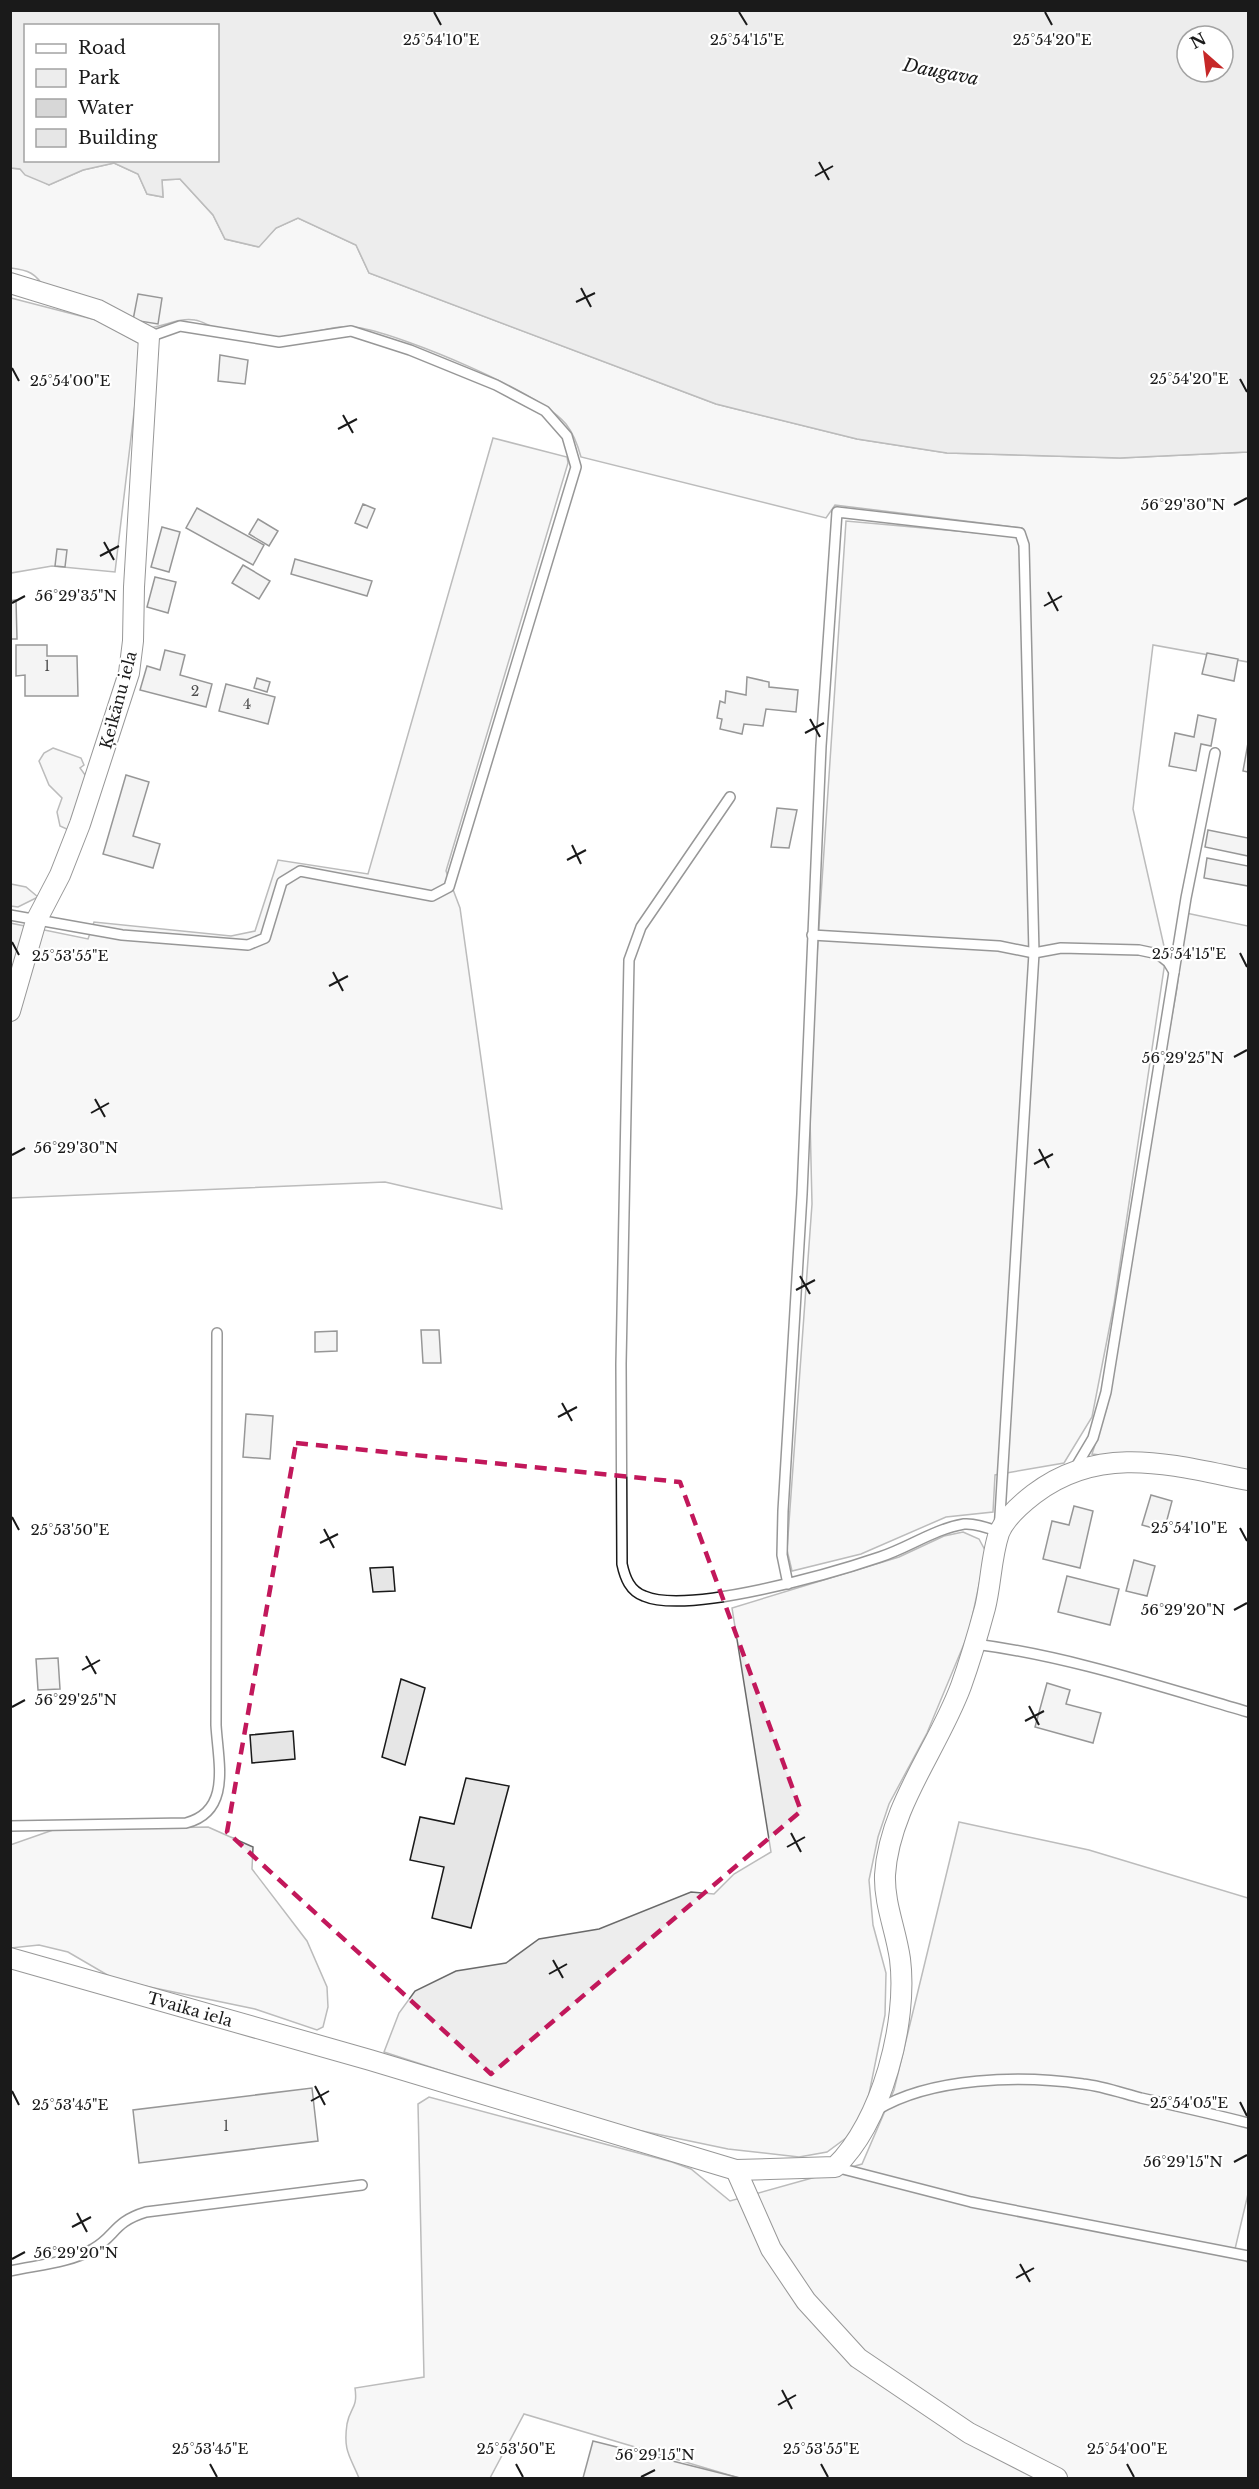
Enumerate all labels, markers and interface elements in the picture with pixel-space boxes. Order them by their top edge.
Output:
legend [24,24,219,162]
north arrow [1175,24,1235,84]
text: N [1187,28,1209,53]
text: 25°54'10"E [403,30,479,49]
text: 25°54'15"E [710,30,784,49]
text: 25°54'20"E [1012,30,1092,49]
text: Road [78,37,126,59]
water label: Daugava [900,54,981,90]
text: Park [78,67,120,89]
text: Water [77,97,134,119]
text: Building [78,127,157,149]
text: 25°54'20"E [1149,369,1229,388]
text: 25°54'00"E [30,371,110,390]
text: 56°29'30"N [1141,495,1225,514]
text: 56°29'35"N [35,586,117,605]
street label: Ķeikānu iela [95,649,142,751]
house number: 1 [44,657,50,675]
house number: 2 [191,682,199,700]
house number: 4 [243,695,251,713]
text: 25°54'15"E [1152,944,1226,963]
text: 25°53'55"E [32,946,108,965]
text: 56°29'25"N [1142,1048,1224,1067]
text: 56°29'30"N [34,1138,118,1157]
text: 25°54'10"E [1151,1518,1227,1537]
text: 25°53'50"E [31,1520,110,1539]
text: 56°29'20"N [1141,1600,1225,1619]
text: 56°29'25"N [35,1690,117,1709]
street label: Tvaika iela [145,1987,235,2031]
text: 25°54'05"E [1150,2093,1228,2112]
text: 25°53'45"E [32,2095,108,2114]
house number: 1 [223,2117,229,2135]
text: 56°29'15"N [1143,2152,1223,2171]
text: 56°29'20"N [34,2243,118,2262]
text: 25°53'45"E [172,2439,248,2458]
text: 25°53'50"E [477,2439,556,2458]
text: 25°53'55"E [783,2439,859,2458]
text: 25°54'00"E [1087,2439,1167,2458]
text: 56°29'15"N [615,2445,695,2464]

